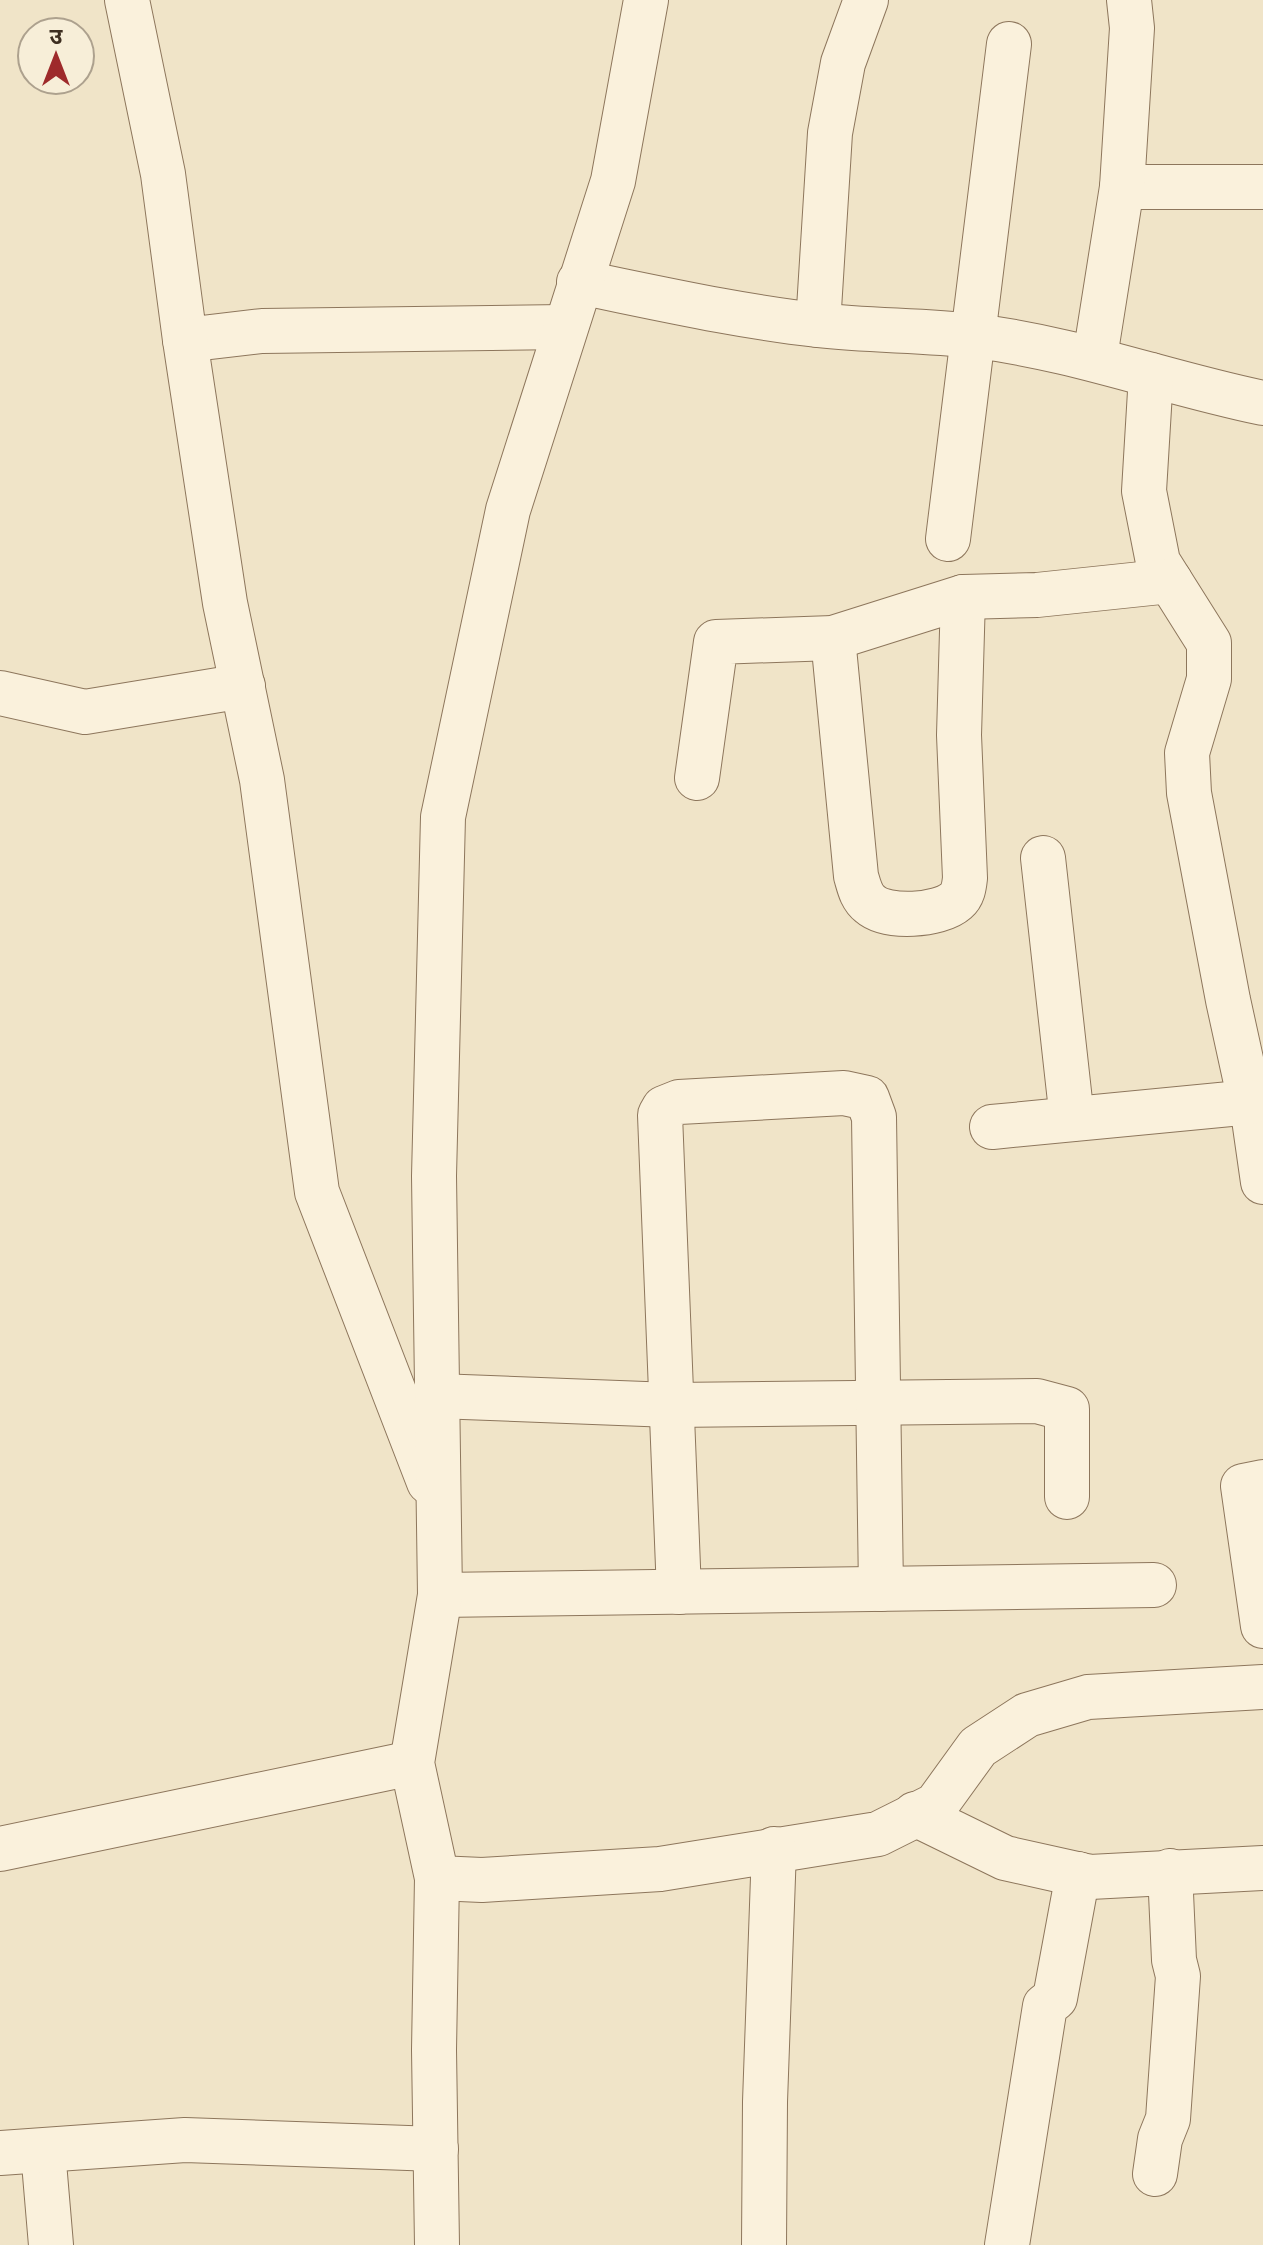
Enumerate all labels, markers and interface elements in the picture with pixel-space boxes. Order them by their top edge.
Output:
north arrow [16,16,96,96]
text: उ [50,21,64,54]

